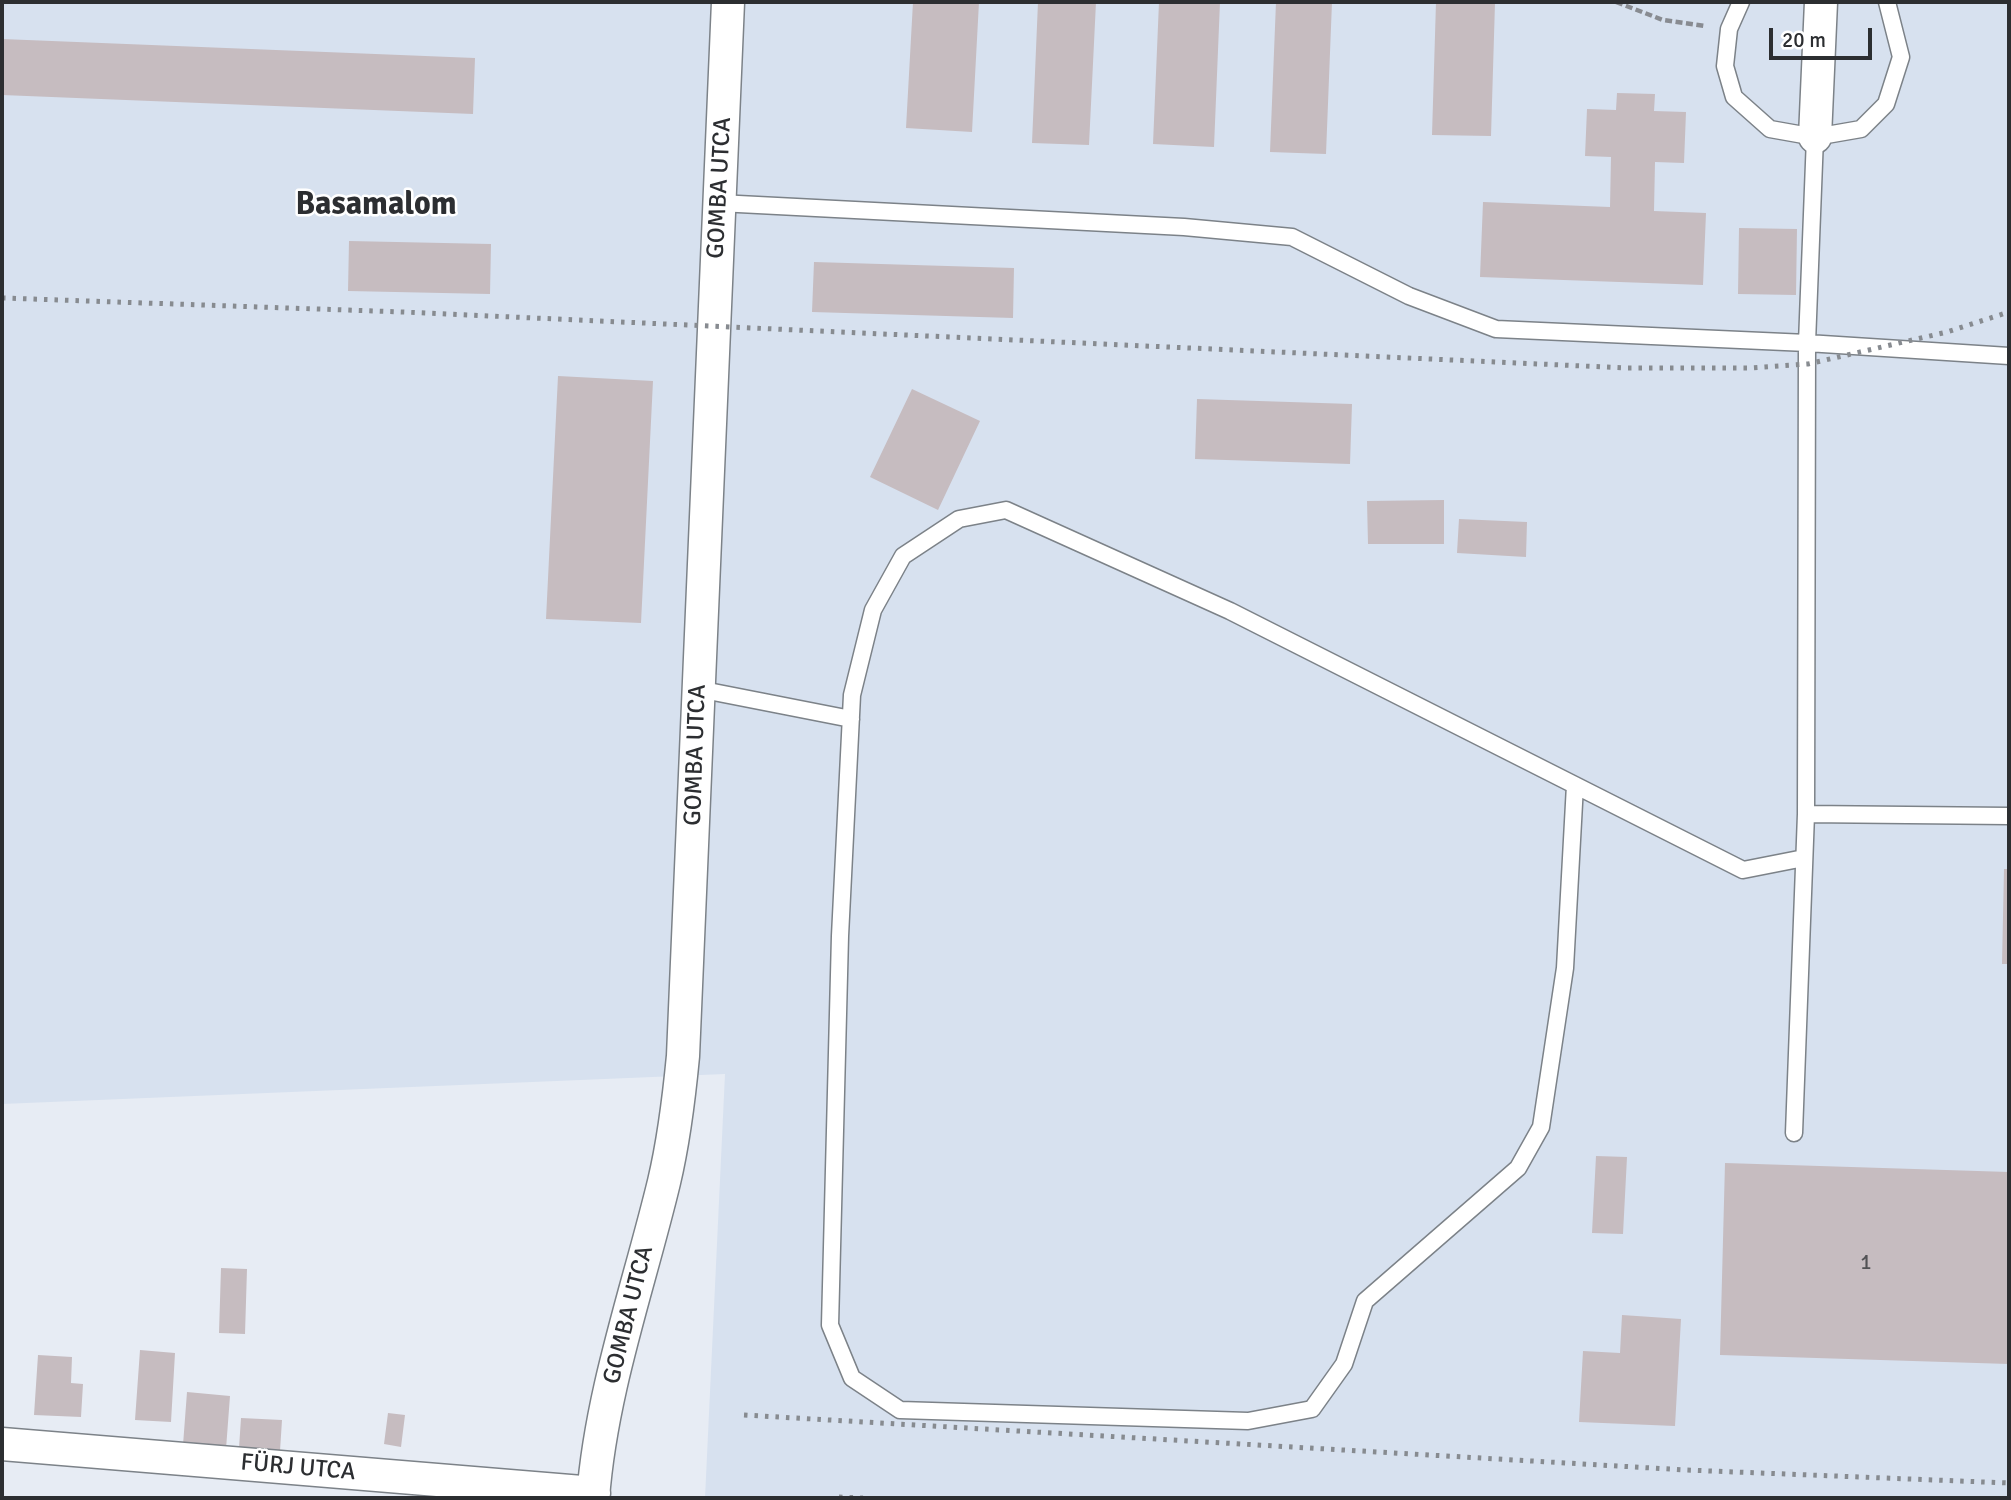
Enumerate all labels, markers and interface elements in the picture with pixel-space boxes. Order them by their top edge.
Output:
scale bar [1773,14,1876,58]
text: 20 m [1782,27,1826,53]
street label: GOMBA UTCA [702,117,738,259]
district label: Basamalom [295,187,457,225]
street label: GOMBA UTCA [679,684,713,826]
street label: GOMBA UTCA [598,1243,660,1387]
house number: 1 [1860,1250,1872,1276]
street label: FÜRJ UTCA [239,1449,357,1487]

